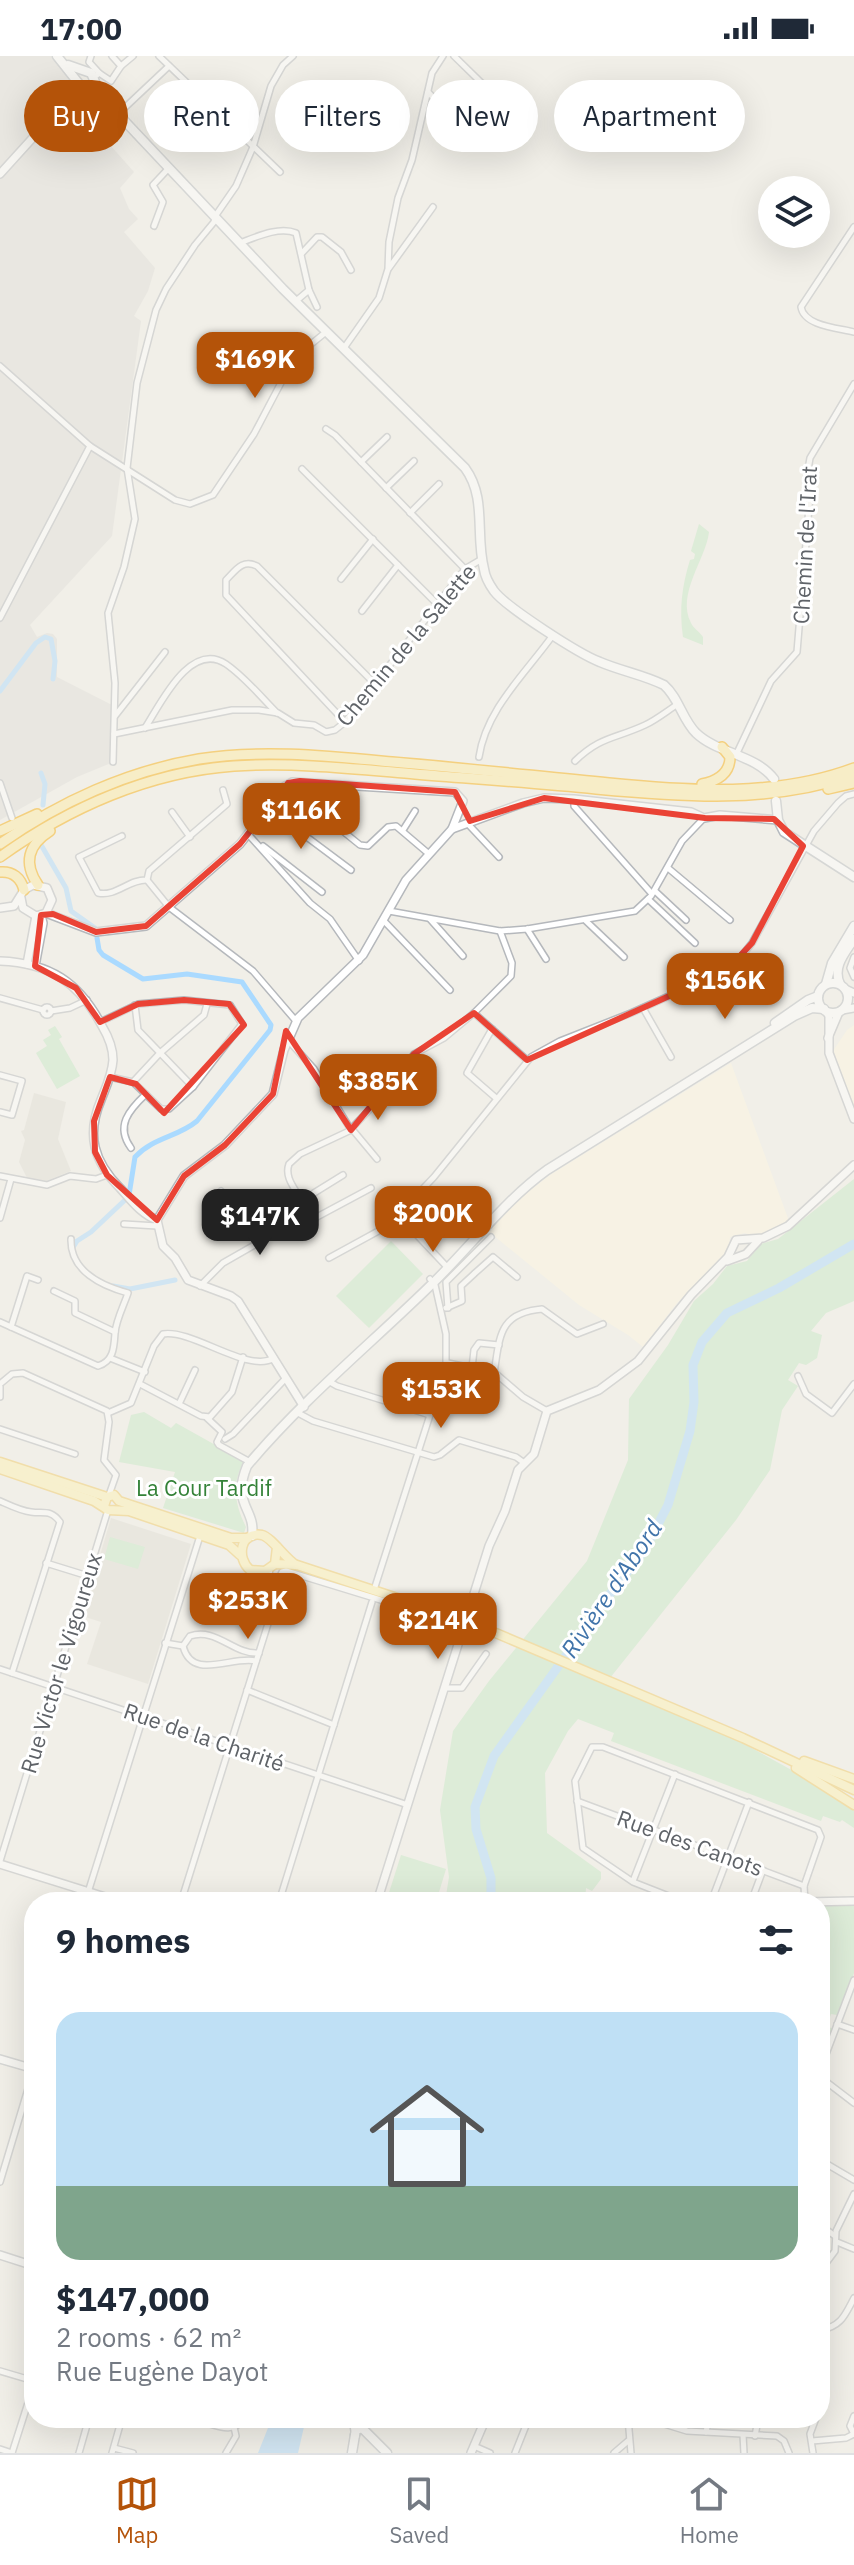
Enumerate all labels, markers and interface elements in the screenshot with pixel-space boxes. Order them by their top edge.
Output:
text: 17:00 [40,9,122,48]
chip: Buy [24,80,128,152]
chip: Rent [144,80,259,152]
chip: Filters [275,80,410,152]
chip: New [426,80,538,152]
chip: Apartment [554,80,745,152]
map controls [758,176,830,248]
button: layers [758,176,830,248]
pin: $169K [199,332,311,400]
text: $169K [215,341,295,375]
street label: Chemin de l'Irat [786,465,823,625]
street label: Chemin de la Salette [329,557,482,732]
pin: $116K [245,783,357,851]
text: $116K [261,792,341,826]
pin: $156K [669,953,781,1021]
text: $156K [685,962,765,996]
pin: $385K [322,1054,434,1122]
text: $385K [338,1063,418,1097]
pin: $200K [377,1186,489,1254]
pin: $147K [204,1189,316,1257]
text: $200K [393,1195,473,1229]
text: $147K [220,1198,300,1232]
pin: $153K [385,1362,497,1430]
text: $153K [401,1371,481,1405]
park label: La Cour Tardif [136,1473,272,1502]
water label: Rivière d'Abord [553,1513,669,1664]
street label: Rue Victor le Vigoureux [13,1549,108,1777]
pin: $253K [192,1573,304,1641]
text: $253K [208,1582,288,1616]
pin: $214K [382,1593,494,1661]
text: $214K [398,1602,478,1636]
street label: Rue de la Charité [120,1695,288,1778]
street label: Rue des Canots [613,1803,767,1882]
text: 9 homes [56,1918,191,1962]
icon: filters [754,1918,798,1962]
icon: home [355,2064,499,2208]
text: $147,000 [56,2276,209,2320]
text: 2 rooms · 62 m² [56,2320,241,2354]
text: Rue Eugène Dayot [56,2354,269,2388]
tab: Map [115,2472,159,2549]
tab: Saved [389,2472,449,2549]
tab: Home [680,2472,739,2549]

